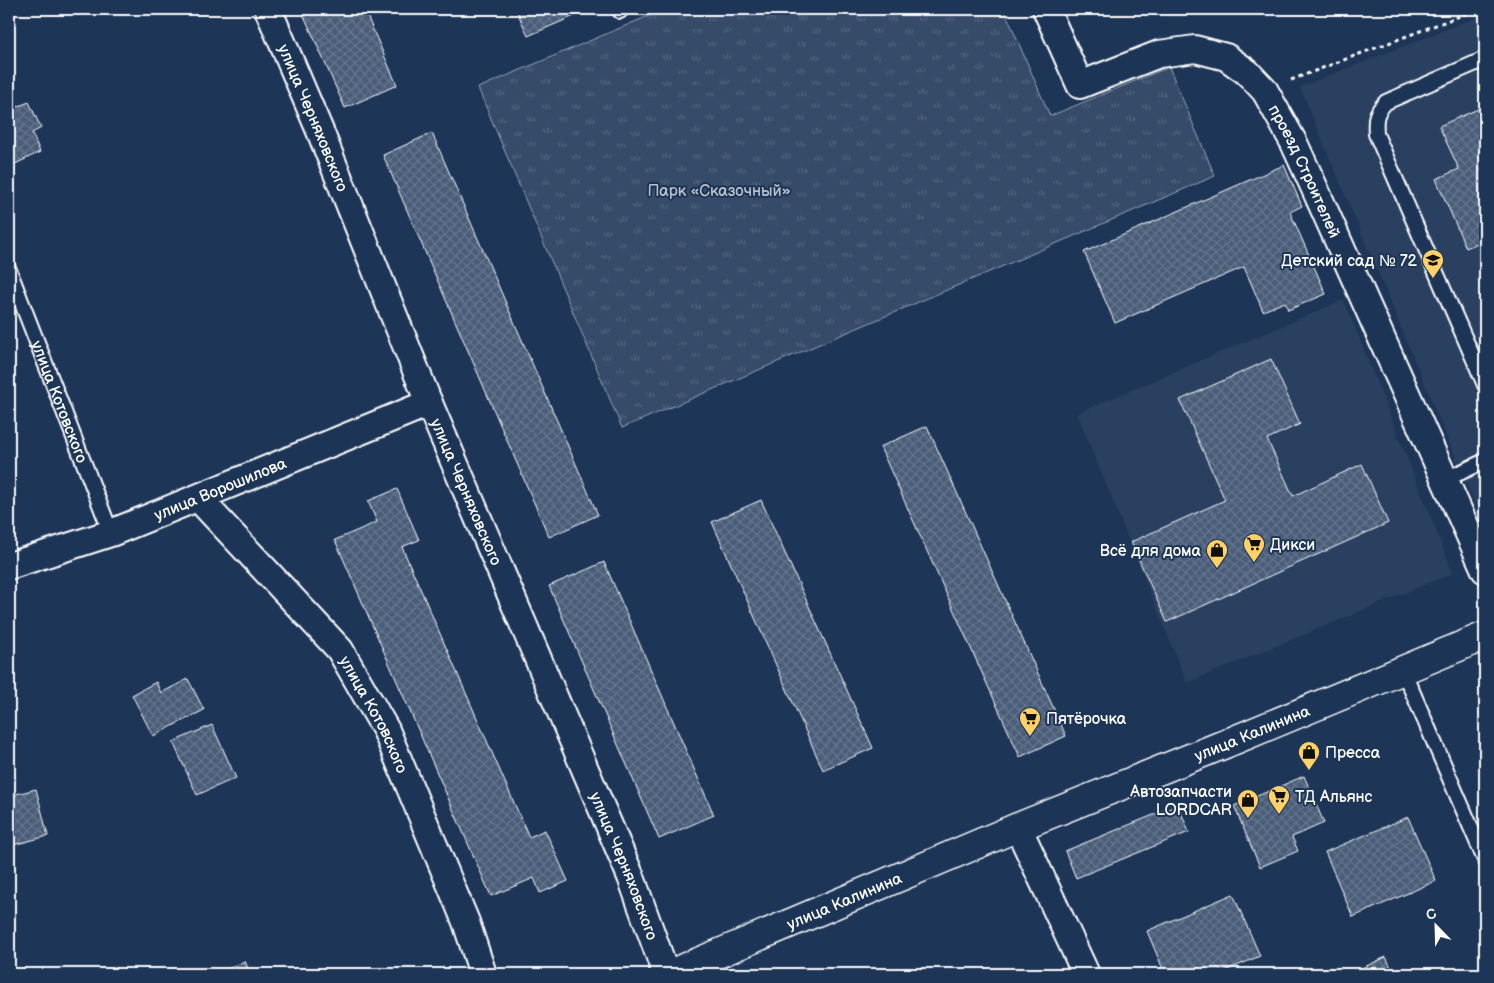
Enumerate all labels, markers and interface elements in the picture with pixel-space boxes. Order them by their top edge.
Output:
street label: улица Черняховского [273,42,351,195]
street label: проезд Строителей [1264,102,1344,241]
park label: Парк «Сказочный» [647,182,791,201]
school or university icon: Детский сад № 72 [1421,248,1445,279]
place label: Детский сад № 72 [1281,252,1418,271]
street label: улица Котовского [26,338,91,466]
street label: улица Черняховского [426,416,505,568]
street label: улица Ворошилова [152,454,290,525]
supermarket icon: Дикси [1242,532,1266,563]
place label: Дикси [1270,536,1315,555]
shop icon: Всё для дома [1205,538,1229,569]
place label: Всё для дома [1100,542,1202,561]
street label: улица Котовского [335,653,411,776]
street label: улица Калинина [1192,702,1313,766]
supermarket icon: Пятёрочка [1018,706,1042,737]
place label: Пятёрочка [1046,710,1127,729]
shop icon: Пресса [1297,740,1321,771]
place label: Пресса [1325,744,1381,763]
place label: Автозапчасти LORDCAR [1129,783,1232,820]
supermarket icon: ТД Альянс [1267,784,1291,815]
shop icon: Автозапчасти LORDCAR [1236,788,1260,819]
place label: ТД Альянс [1295,788,1373,807]
street label: улица Черняховского [585,789,661,943]
street label: улица Калинина [784,869,906,935]
north arrow [1412,900,1462,950]
text: С [1423,905,1439,924]

